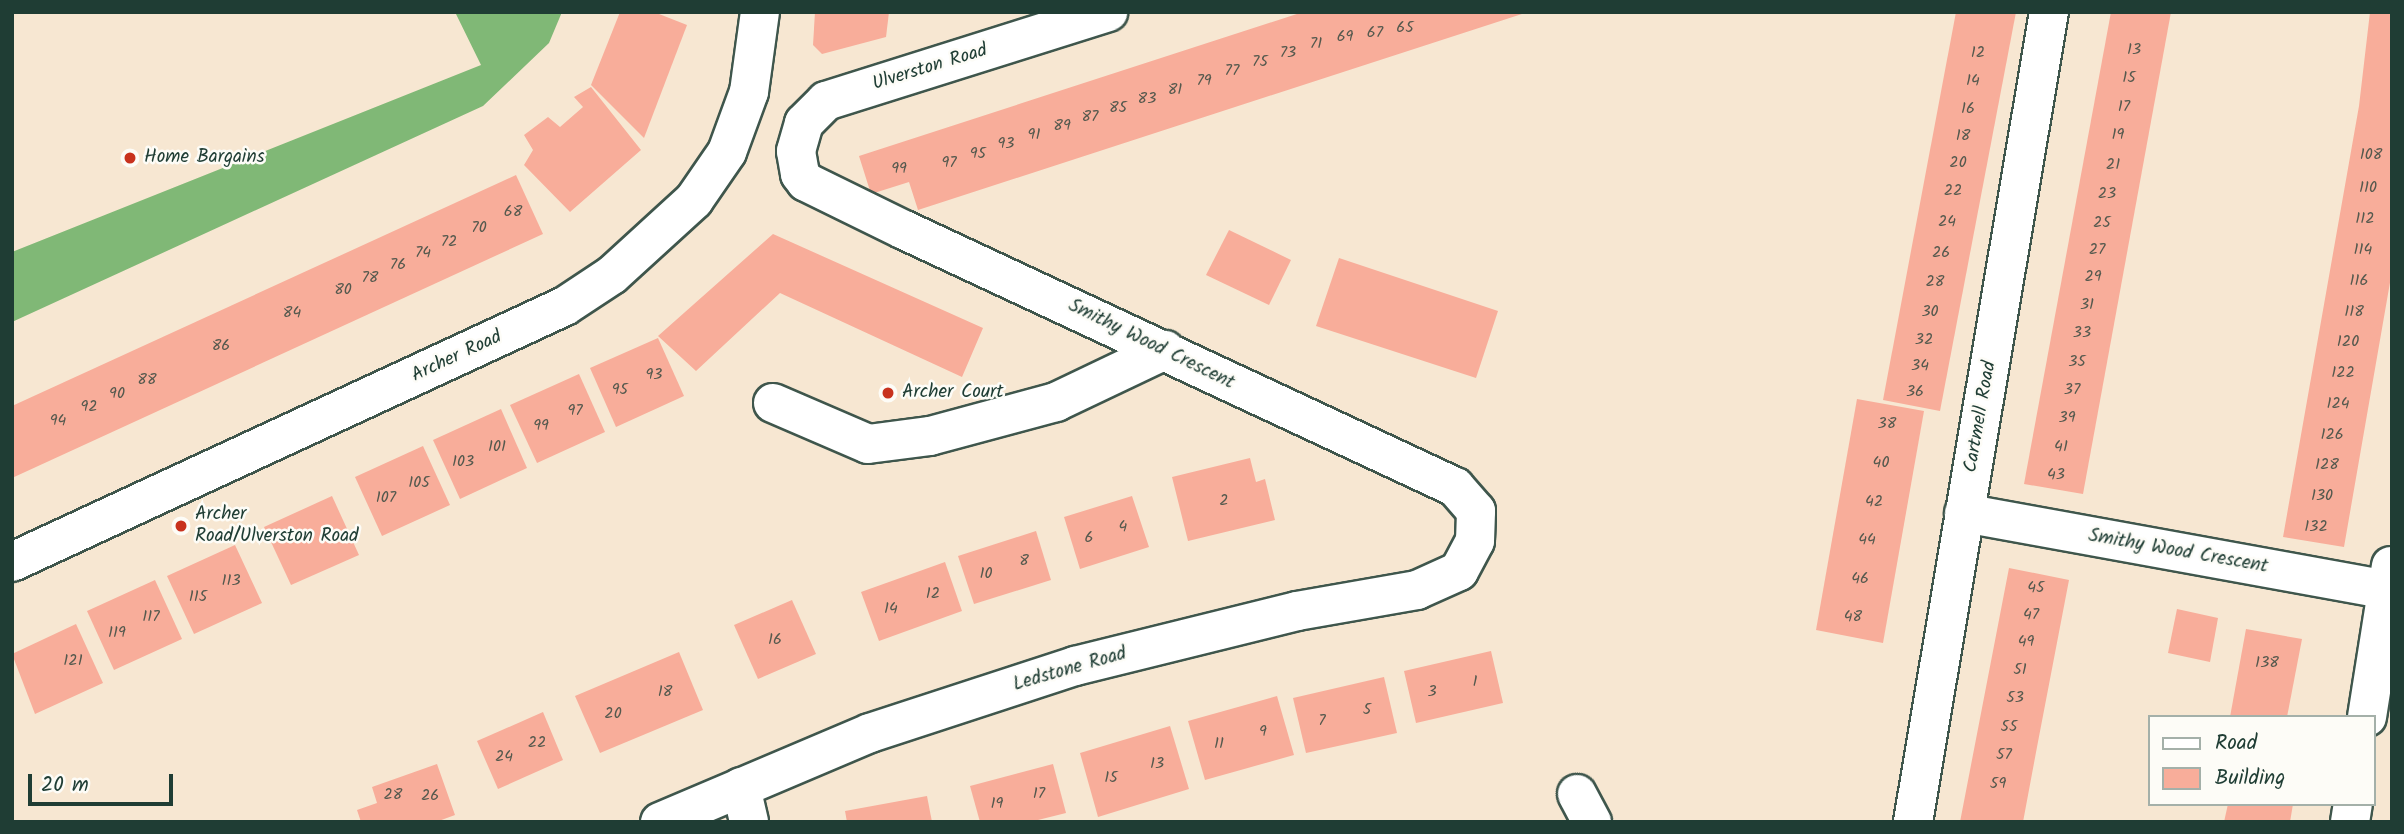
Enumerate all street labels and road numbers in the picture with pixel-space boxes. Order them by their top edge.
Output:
street label: Ulverston Road [870,40,990,96]
street label: Smithy Wood Crescent [1064,295,1238,395]
street label: Archer Road [408,326,506,388]
street label: Cartmell Road [1960,360,2002,474]
street label: Smithy Wood Crescent [2087,525,2269,579]
street label: Ledstone Road [1011,643,1129,697]

